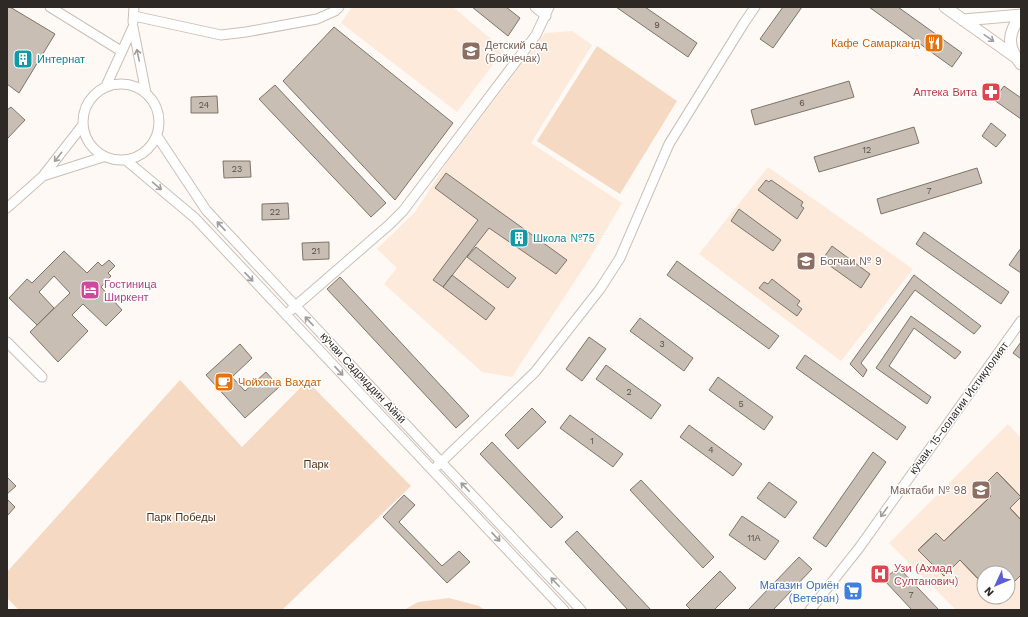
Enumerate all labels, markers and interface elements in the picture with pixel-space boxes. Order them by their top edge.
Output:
house number: 9 [654,20,660,30]
restaurant icon: Кафе Самарканд [923,32,945,54]
one-way arrow [983,34,994,42]
place label: Кафе Самарканд [831,37,921,50]
place label: Детский сад (Бойчечак) [485,39,548,65]
school or university icon: Детский сад (Бойчечак) [460,40,482,62]
building icon: Интернат [12,48,34,70]
one-way arrow [134,49,142,62]
place label: Интернат [37,53,85,66]
pharmacy icon: Аптека Вита [980,81,1002,103]
place label: Аптека Вита [913,86,978,99]
house number: 6 [799,98,805,108]
house number: 24 [199,100,210,110]
house number: 12 [863,145,871,155]
one-way arrow [54,152,62,163]
house number: 23 [232,164,242,174]
one-way arrow [151,182,162,191]
house number: 7 [926,186,932,196]
house number: 22 [270,207,280,217]
one-way arrow [216,221,225,231]
building icon: Школа №75 [508,227,530,249]
place label: Школа №75 [533,232,595,245]
house number: 21 [312,246,320,256]
school or university icon: Богчаи № 9 [795,250,817,272]
place label: Богчаи № 9 [820,255,882,268]
one-way arrow [245,272,254,282]
place label: Гостиница Ширкент [104,278,158,304]
hotel icon: Гостиница Ширкент [79,279,101,301]
one-way arrow [305,316,314,326]
street label: кӯчаи Садриддин Айнӣ [318,330,408,426]
house number: 3 [659,339,665,349]
street label: кӯчаи. 15-солагии Истиқлолият [907,339,1011,477]
one-way arrow [334,366,344,376]
cafe icon: Чойхона Вахдат [213,371,235,393]
place label: Чойхона Вахдат [238,376,321,389]
house number: 2 [626,387,632,397]
house number: 5 [738,399,744,409]
house number: 1 [590,436,594,446]
house number: 4 [708,445,714,455]
park label: Парк [304,458,329,471]
school or university icon: Мактаби № 98 [970,479,992,501]
one-way arrow [461,483,470,493]
place label: Мактаби № 98 [890,484,967,497]
one-way arrow [880,506,888,517]
park label: Парк Победы [146,511,216,524]
one-way arrow [491,532,500,542]
house number: 11А [747,533,761,543]
place label: Узи (Ахмад Султанович) [894,562,959,588]
hospital icon: Узи (Ахмад Султанович) [869,563,891,585]
north arrow [976,565,1016,605]
one-way arrow [550,577,559,587]
place label: Магазин Ориён (Ветеран) [760,579,839,605]
supermarket icon: Магазин Ориён (Ветеран) [842,580,864,602]
text: N [982,584,997,599]
house number: 7 [908,590,914,600]

